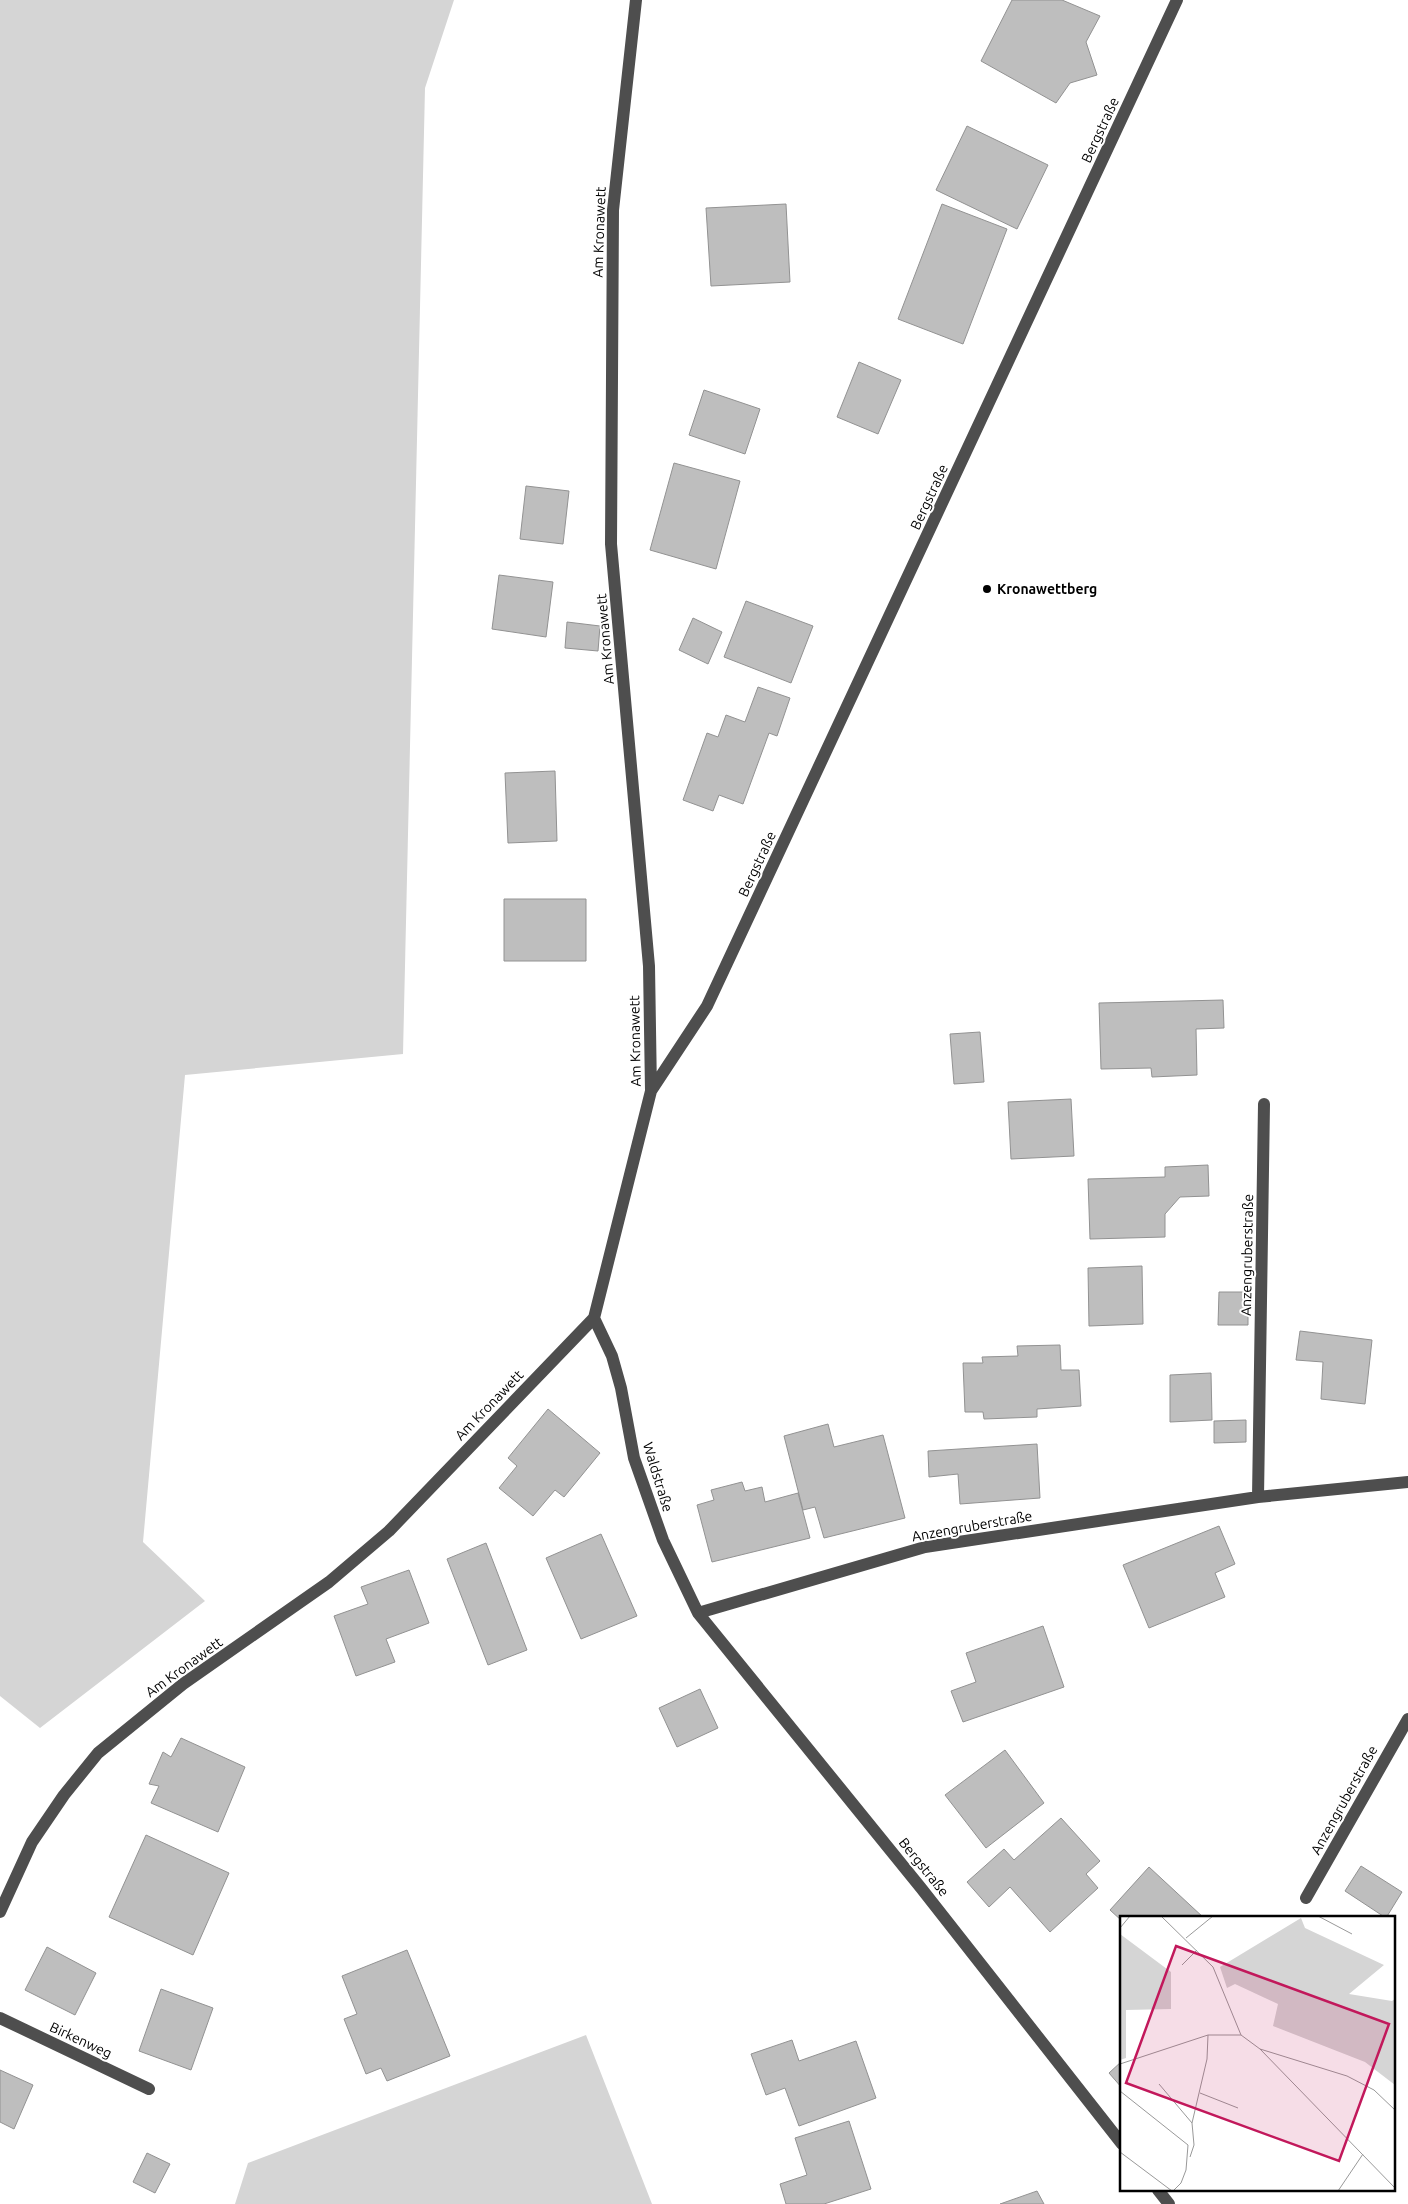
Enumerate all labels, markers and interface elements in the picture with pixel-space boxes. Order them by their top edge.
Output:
street label: Bergstraße [1078,95,1122,165]
street label: Am Kronawett [589,186,609,278]
street label: Bergstraße [907,462,951,532]
place label: Kronawettberg [997,581,1097,597]
marker: Kronawettberg [981,583,993,595]
street label: Am Kronawett [593,592,617,685]
street label: Bergstraße [735,829,779,899]
street label: Am Kronawett [626,995,644,1087]
street label: Anzengruberstraße [1238,1194,1256,1316]
street label: Am Kronawett [452,1366,527,1443]
street label: Waldstraße [640,1440,676,1514]
street label: Anzengruberstraße [911,1508,1033,1544]
street label: Am Kronawett [142,1633,226,1700]
street label: Anzengruberstraße [1307,1743,1381,1857]
street label: Bergstraße [896,1835,952,1899]
inset map [1120,1916,1396,2192]
street label: Birkenweg [47,2019,115,2061]

